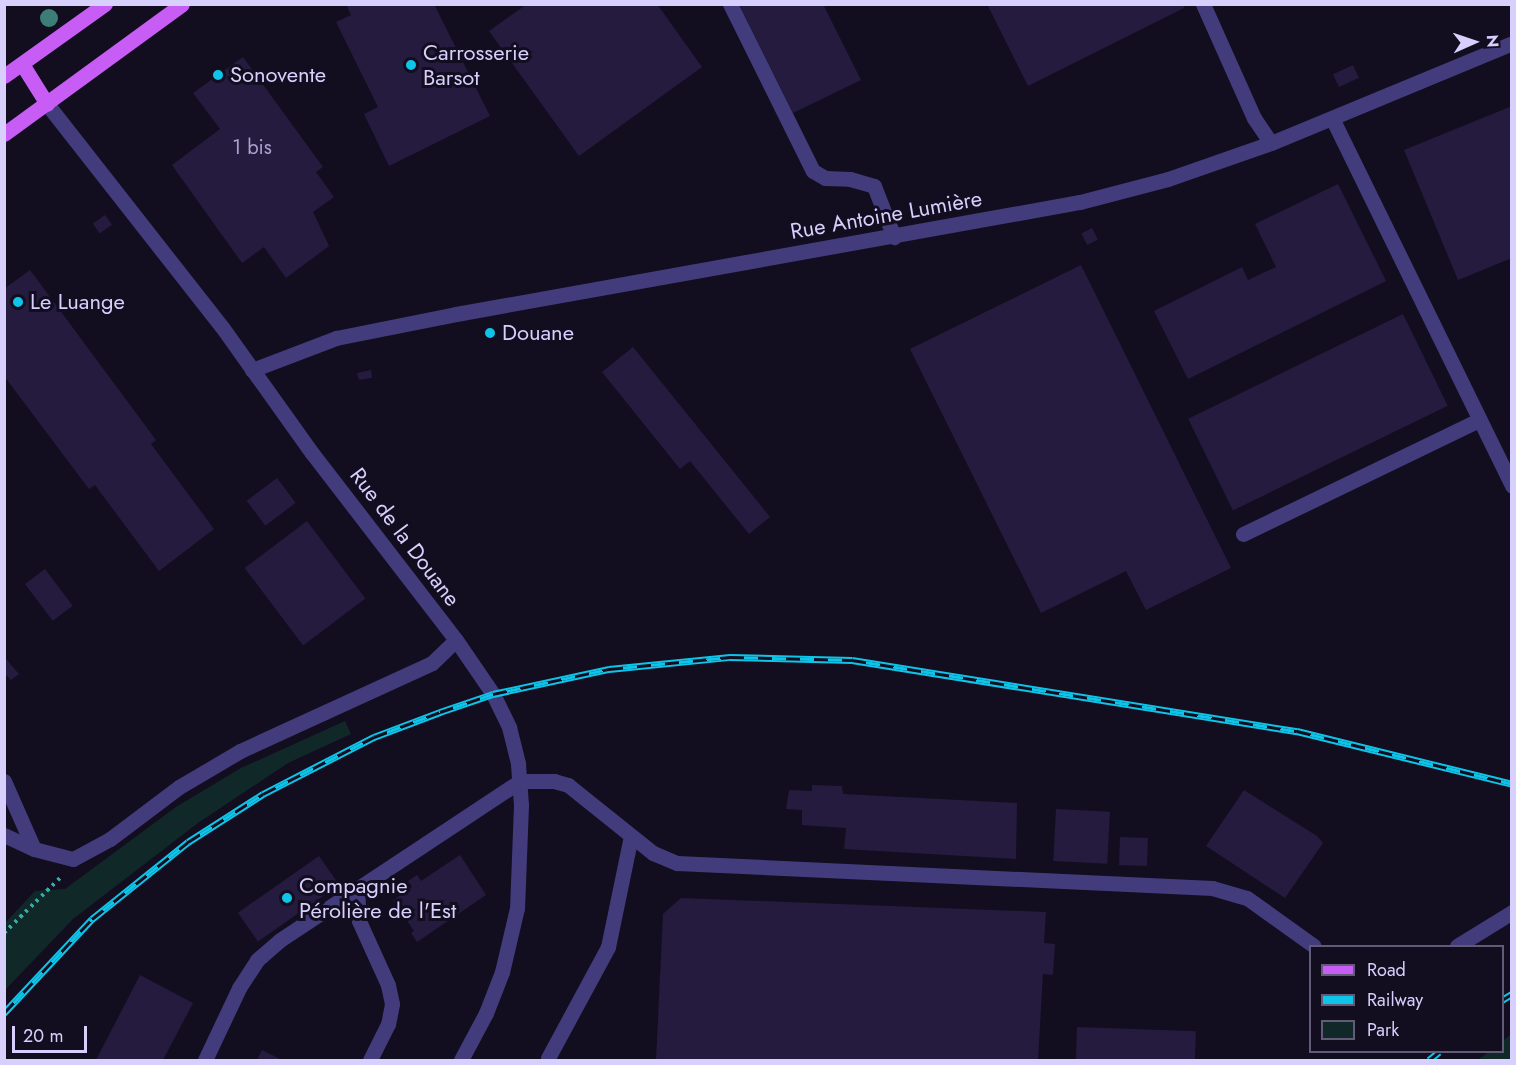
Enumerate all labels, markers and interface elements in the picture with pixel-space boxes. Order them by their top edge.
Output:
north arrow [1444,12,1504,72]
text: N [1481,34,1504,48]
place label: Carrosserie Barsot [423,39,529,90]
marker: Carrosserie Barsot [404,58,418,72]
place label: Sonovente [230,62,326,88]
marker: Sonovente [211,68,225,82]
house number: 1 bis [232,135,272,159]
street label: Rue Antoine Lumière [788,185,984,245]
place label: Le Luange [30,289,125,315]
marker: Le Luange [11,295,25,309]
place label: Douane [502,320,574,346]
marker: Douane [483,326,497,340]
street label: Rue de la Douane [344,463,466,611]
place label: Compagnie Pérolière de l'Est [299,872,456,924]
marker: Compagnie Pérolière de l'Est [280,891,294,905]
legend [1309,945,1504,1053]
text: Road [1367,957,1406,983]
text: Railway [1367,987,1423,1013]
scale bar [15,1014,90,1052]
text: Park [1367,1017,1399,1043]
text: 20 m [23,1023,63,1049]

